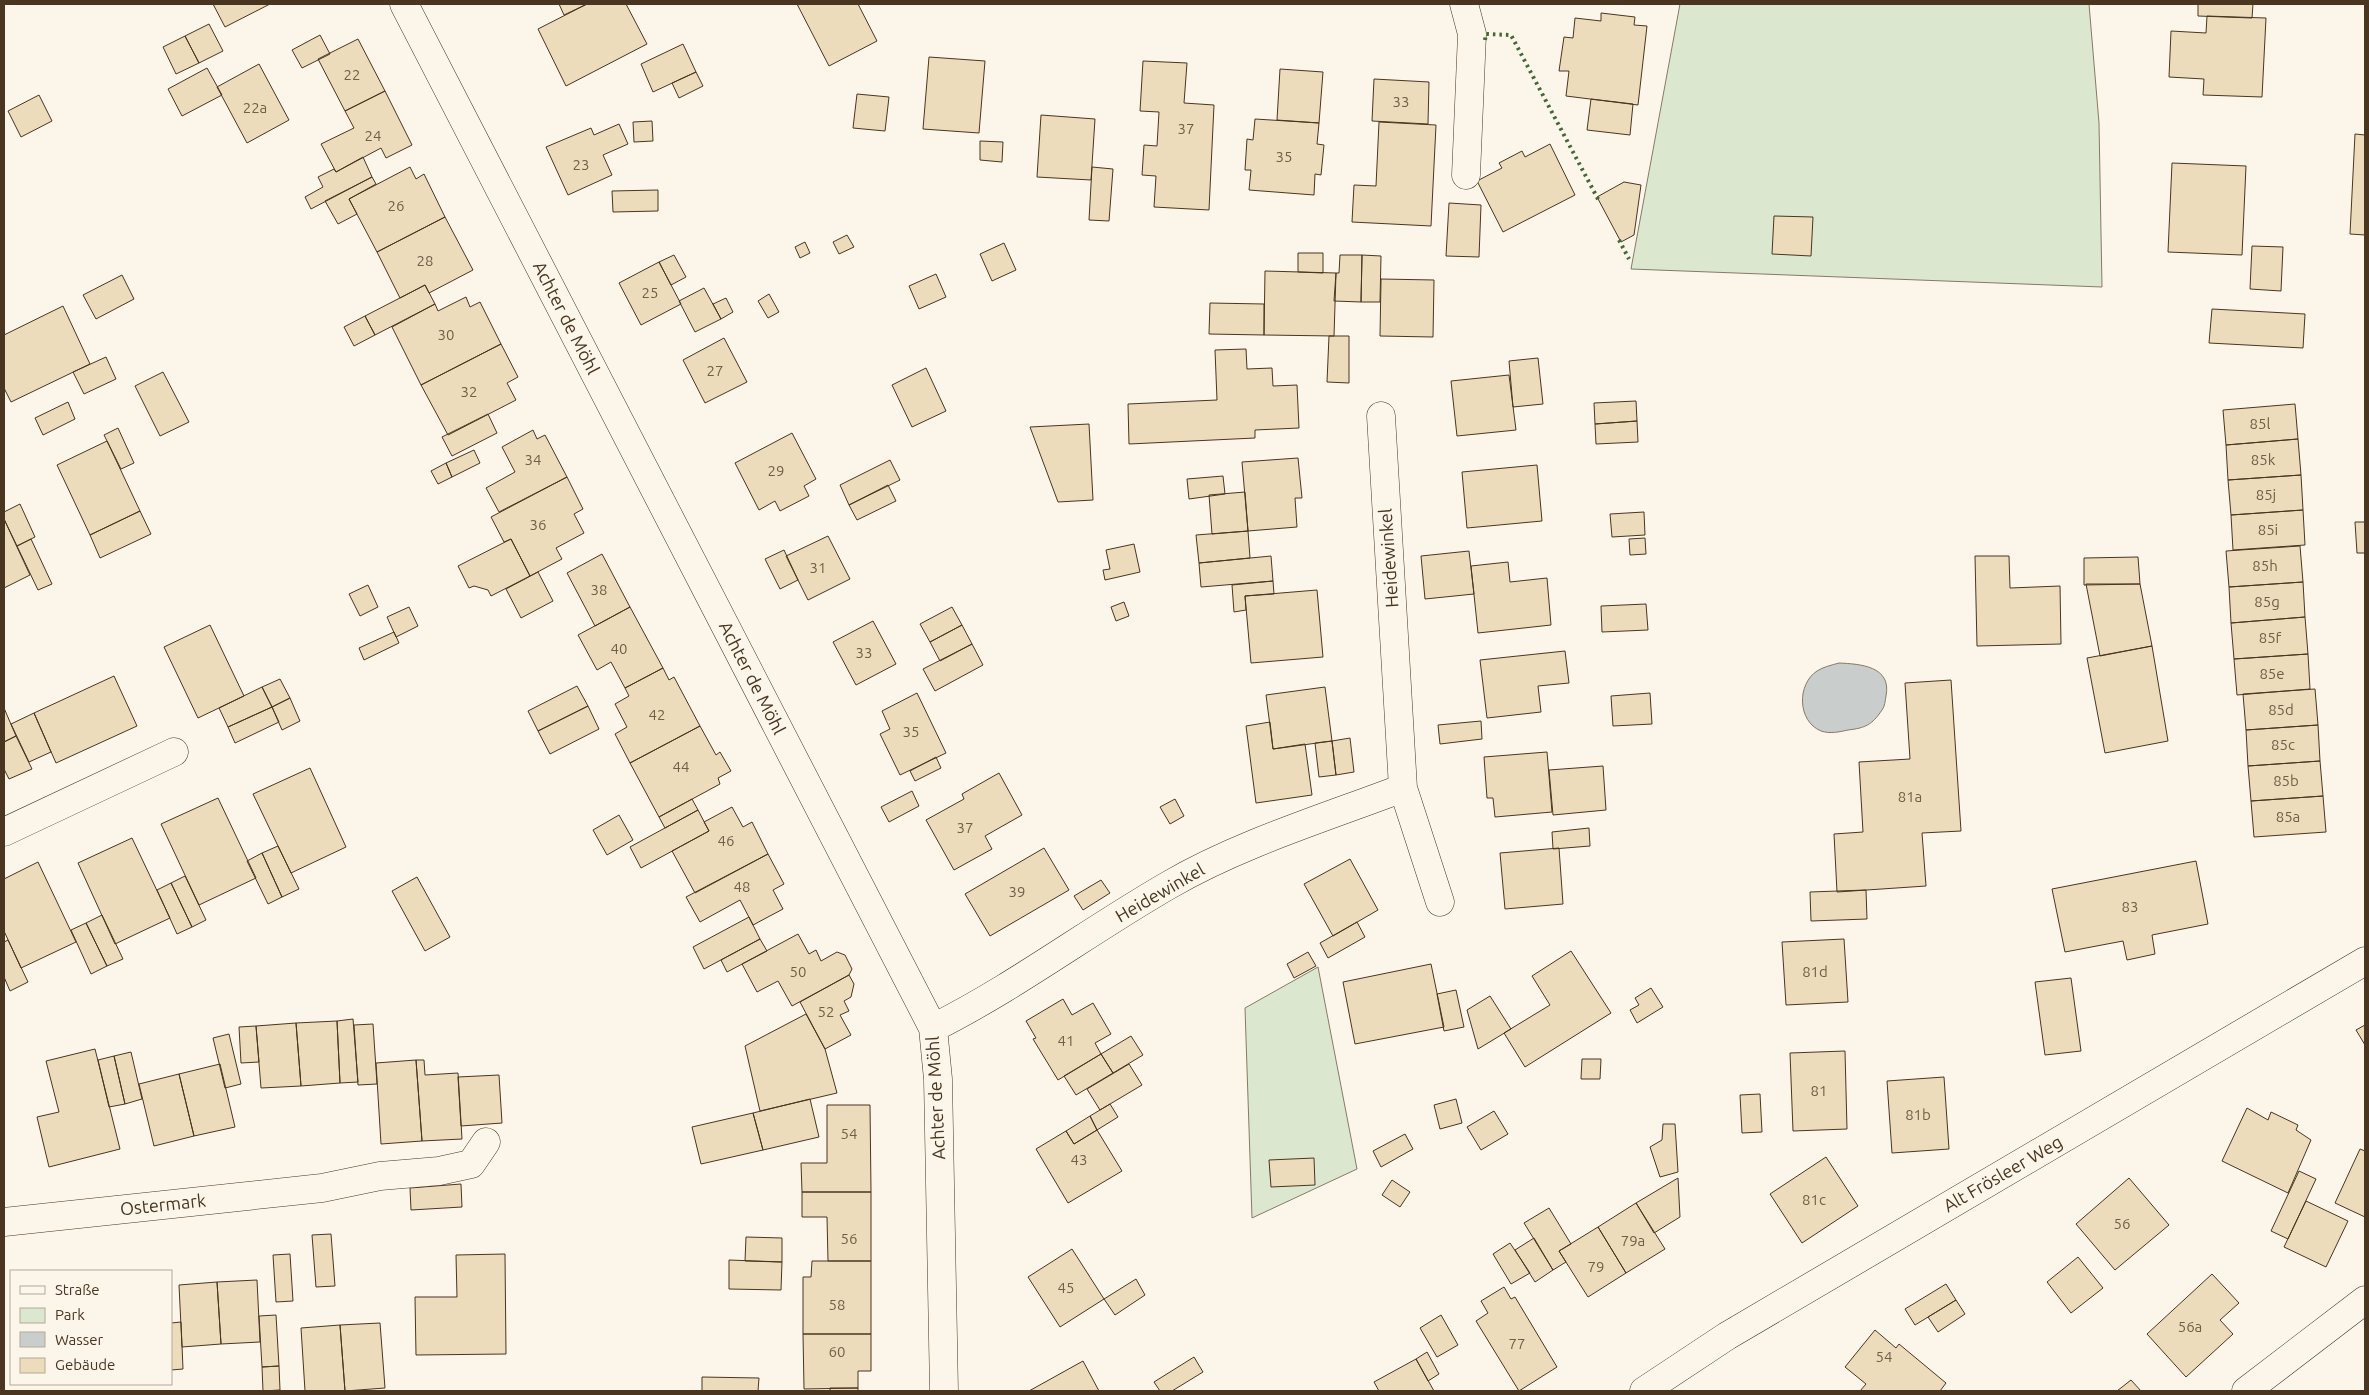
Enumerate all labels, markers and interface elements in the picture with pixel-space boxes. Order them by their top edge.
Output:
house number: 22 [344,66,360,83]
house number: 33 [1393,93,1409,110]
house number: 22a [243,99,267,116]
house number: 37 [1178,120,1194,137]
house number: 24 [365,127,381,144]
house number: 35 [1276,148,1292,165]
house number: 23 [573,156,589,173]
house number: 26 [388,197,404,214]
house number: 28 [417,252,433,269]
street label: Achter de Möhl [530,258,604,378]
house number: 25 [642,284,658,301]
house number: 30 [438,326,454,343]
house number: 27 [707,362,723,379]
house number: 32 [461,383,477,400]
house number: 85l [2250,415,2270,432]
house number: 34 [525,451,541,468]
house number: 85k [2251,451,2276,468]
house number: 29 [768,462,784,479]
house number: 85j [2256,486,2276,503]
street label: Heidewinkel [1375,508,1401,608]
house number: 36 [530,516,546,533]
house number: 85i [2258,521,2278,538]
house number: 85h [2252,557,2278,574]
house number: 31 [810,559,826,576]
house number: 38 [591,581,607,598]
house number: 85g [2254,593,2280,610]
street label: Achter de Möhl [716,618,790,738]
house number: 85f [2259,629,2282,646]
house number: 40 [611,640,627,657]
house number: 33 [856,644,872,661]
house number: 85e [2259,665,2285,682]
house number: 85d [2268,701,2294,718]
house number: 42 [649,706,665,723]
house number: 35 [903,723,919,740]
house number: 85c [2271,736,2295,753]
house number: 44 [673,758,689,775]
house number: 85b [2273,772,2299,789]
house number: 81a [1898,788,1922,805]
house number: 85a [2276,808,2300,825]
house number: 37 [957,819,973,836]
house number: 46 [718,832,734,849]
street label: Heidewinkel [1111,858,1208,926]
house number: 48 [734,878,750,895]
house number: 39 [1009,883,1025,900]
house number: 83 [2122,898,2138,915]
house number: 50 [790,963,806,980]
house number: 81d [1802,963,1828,980]
house number: 52 [818,1003,834,1020]
house number: 41 [1058,1032,1074,1049]
street label: Achter de Möhl [922,1035,948,1160]
house number: 81 [1811,1082,1827,1099]
house number: 81b [1905,1106,1931,1123]
house number: 54 [841,1125,857,1142]
street label: Alt Frösleer Weg [1939,1131,2066,1215]
house number: 43 [1071,1151,1087,1168]
street label: Ostermark [119,1190,207,1218]
house number: 81c [1802,1191,1826,1208]
house number: 56 [2114,1215,2130,1232]
house number: 56 [841,1230,857,1247]
house number: 79a [1621,1232,1645,1249]
house number: 79 [1588,1258,1604,1275]
legend [10,1270,172,1385]
house number: 45 [1058,1279,1074,1296]
text: Straße [55,1281,99,1298]
house number: 58 [829,1296,845,1313]
text: Park [55,1306,85,1323]
house number: 56a [2178,1318,2202,1335]
text: Wasser [55,1331,104,1348]
house number: 77 [1509,1335,1525,1352]
house number: 60 [829,1343,845,1360]
house number: 54 [1876,1348,1892,1365]
text: Gebäude [55,1356,115,1373]

